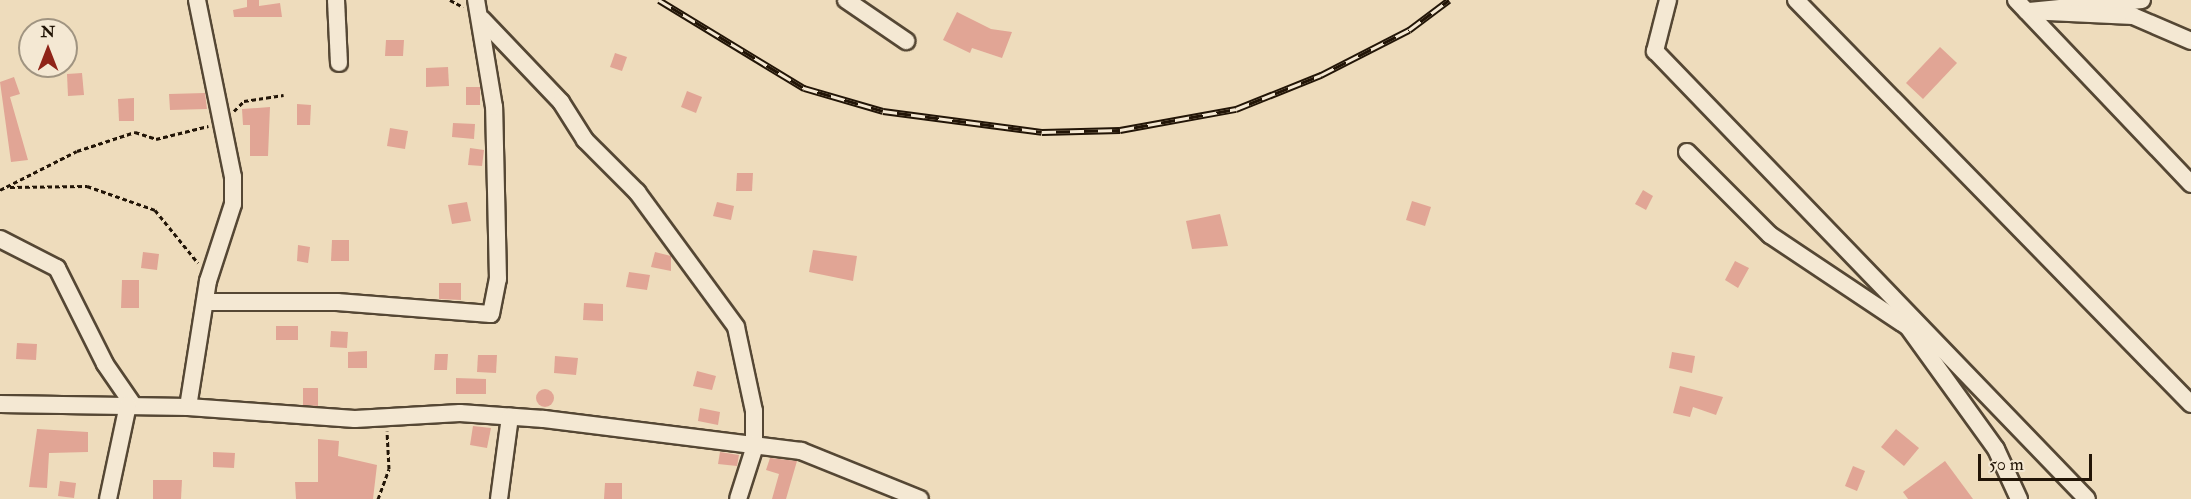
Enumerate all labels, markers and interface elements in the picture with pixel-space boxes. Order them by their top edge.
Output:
north arrow [18,18,78,78]
text: N [41,22,55,42]
scale bar [1981,442,2095,480]
text: 50 m [1989,453,2024,476]

